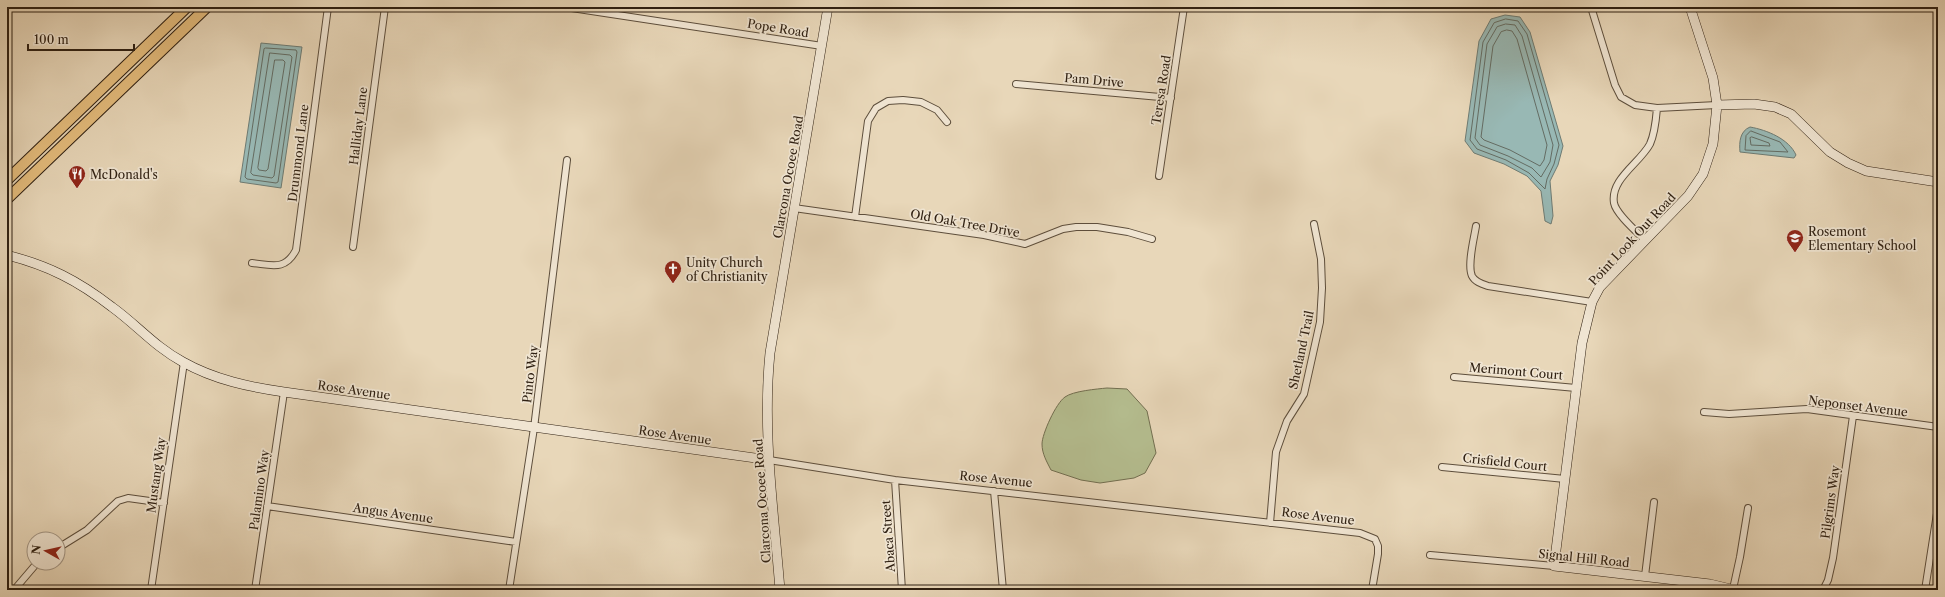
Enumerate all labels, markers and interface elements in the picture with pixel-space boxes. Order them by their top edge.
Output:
street label: Pope Road [746,16,810,40]
scale bar [28,26,134,52]
text: 100 m [34,32,69,47]
street label: Teresa Road [1148,53,1174,126]
street label: Pam Drive [1064,70,1125,90]
street label: Halliday Lane [346,86,370,166]
street label: Drummond Lane [285,103,311,203]
street label: Clarcona Ocoee Road [770,114,806,240]
restaurant icon: McDonald's [67,164,87,189]
place label: McDonald's [90,167,158,182]
street label: Point Look Out Road [1585,189,1679,288]
street label: Old Oak Tree Drive [909,206,1021,240]
place label: Rosemont Elementary School [1808,224,1917,253]
school or university icon: Rosemont Elementary School [1785,228,1805,253]
place label: Unity Church of Christianity [686,255,768,284]
church icon: Unity Church of Christianity [663,259,683,284]
street label: Shetland Trail [1285,309,1317,391]
street label: Pinto Way [519,344,541,404]
street label: Merimont Court [1469,359,1564,383]
street label: Rose Avenue [317,377,392,403]
street label: Neponset Avenue [1807,392,1909,420]
street label: Rose Avenue [638,422,713,448]
street label: Mustang Way [143,436,169,514]
street label: Clarcona Ocoee Road [750,438,774,564]
street label: Palamino Way [246,448,272,531]
street label: Crisfield Court [1462,450,1549,474]
street label: Pilgrims Way [1817,464,1843,540]
street label: Rose Avenue [959,468,1034,490]
street label: Abaca Street [878,499,898,574]
street label: Angus Avenue [351,500,434,526]
street label: Rose Avenue [1281,504,1356,528]
north arrow [26,531,66,571]
text: N [29,543,44,555]
street label: Signal Hill Road [1538,546,1631,570]

